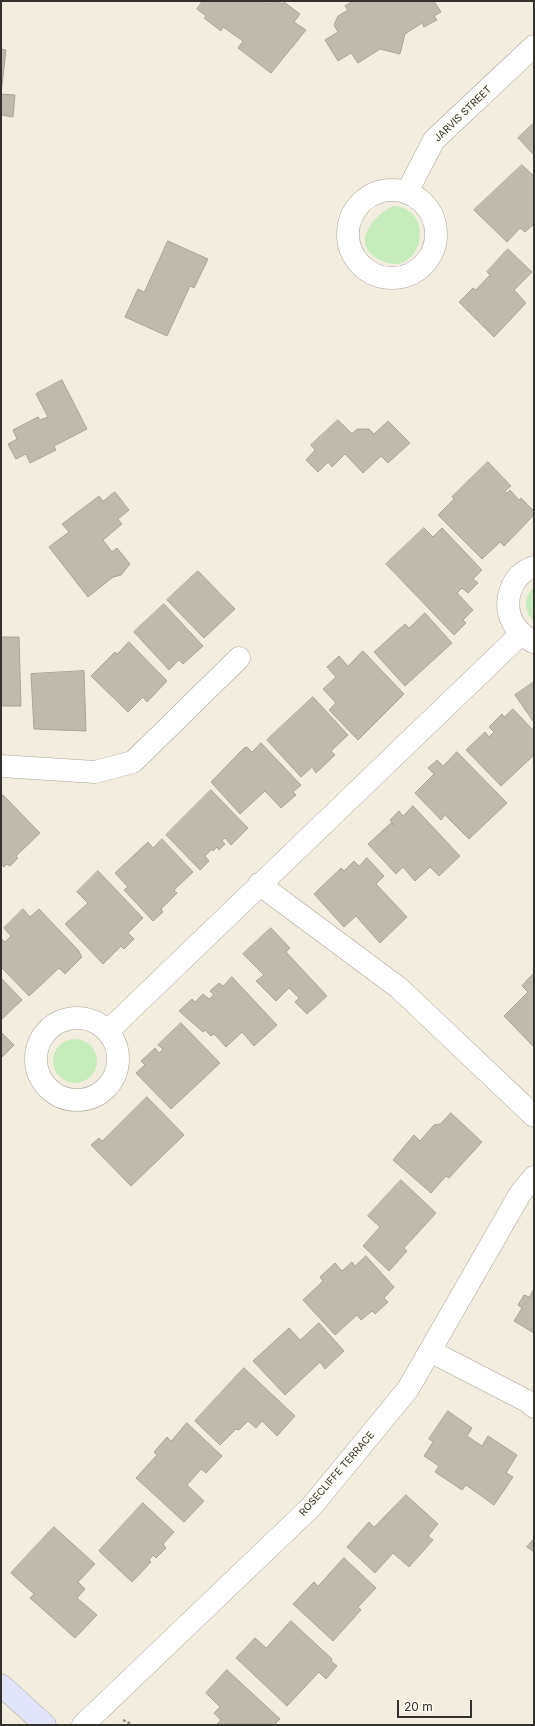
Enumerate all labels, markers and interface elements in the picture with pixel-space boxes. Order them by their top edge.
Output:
street label: JARVIS STREET [432,84,494,144]
street label: ROSECLIFFE TERRACE [297,1429,377,1519]
scale bar [399,1692,474,1718]
text: 20 m [404,1699,433,1714]

